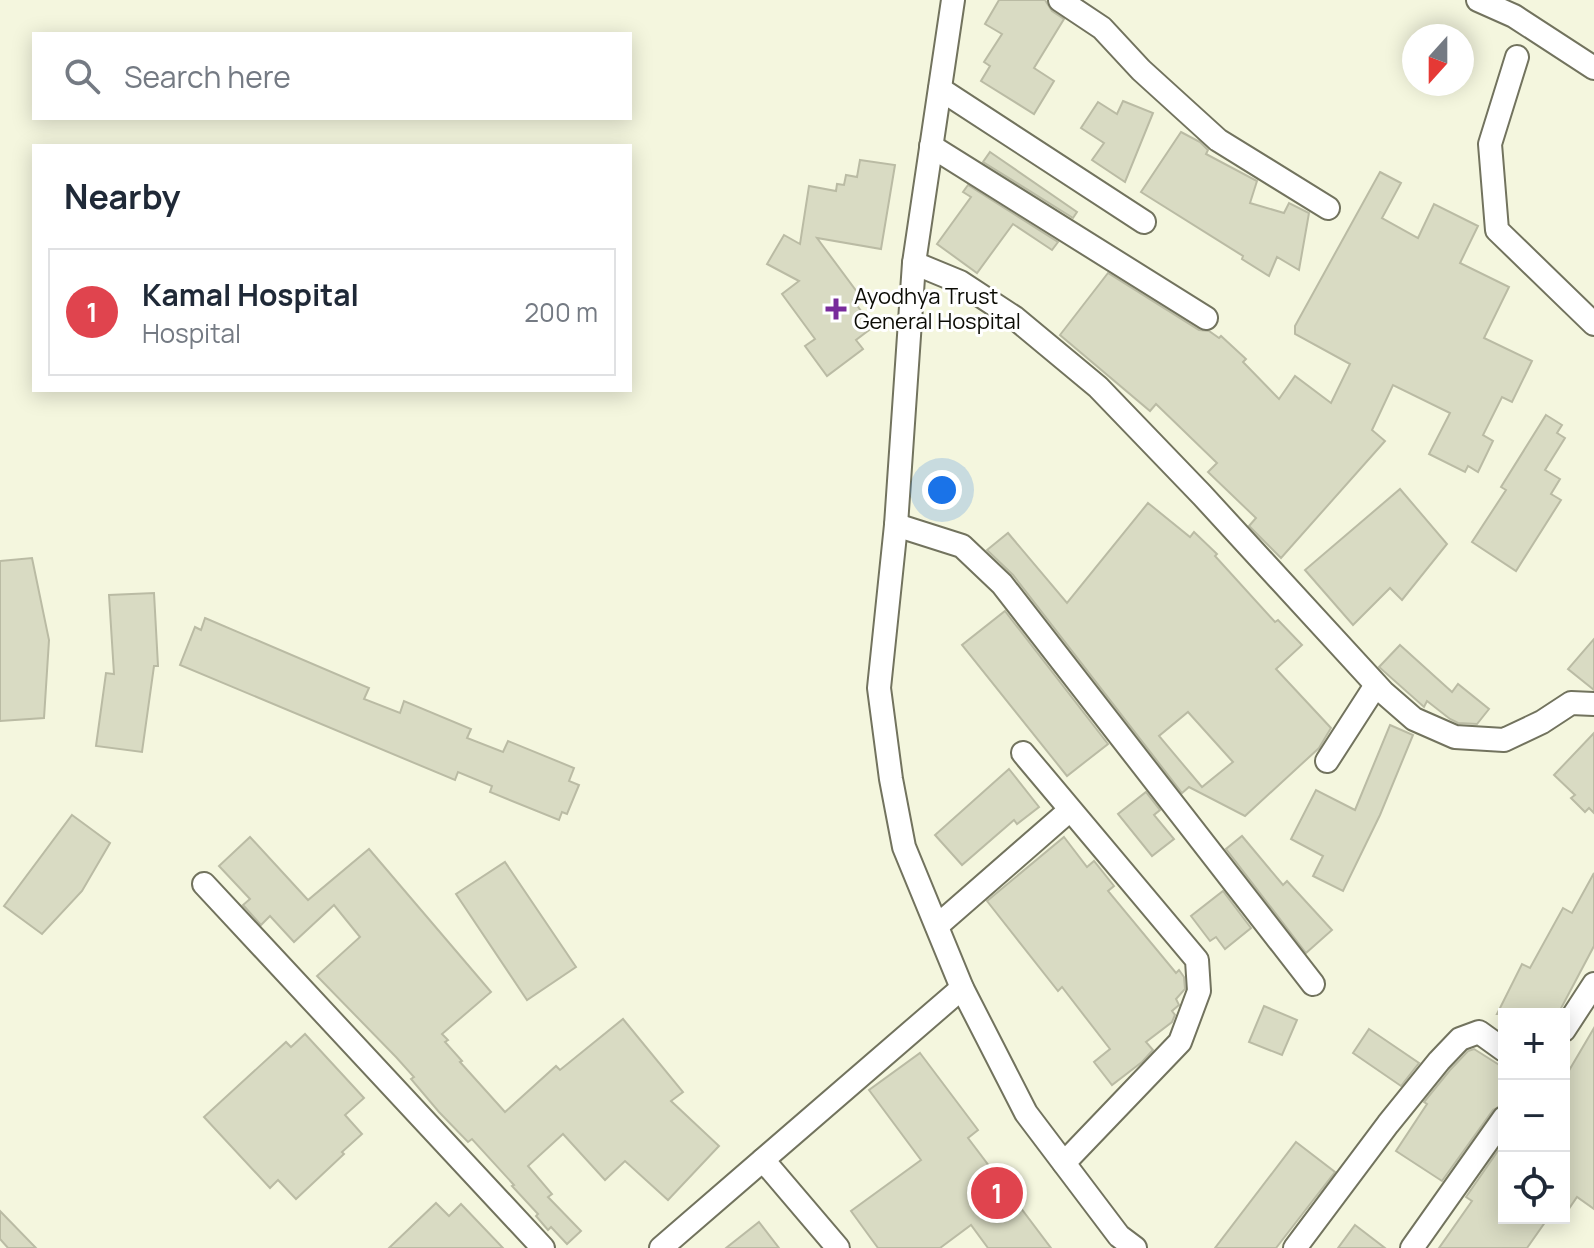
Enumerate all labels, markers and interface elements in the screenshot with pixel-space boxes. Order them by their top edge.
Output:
north arrow [1402,24,1474,96]
search box [32,32,632,120]
icon: search [60,54,104,98]
text: Search here [124,56,291,97]
text: Nearby [64,173,180,219]
text: Kamal Hospital [142,274,359,315]
place label: Ayodhya Trust General Hospital [854,281,1021,336]
text: 1 [86,294,98,330]
text: 200 m [524,294,598,330]
marker: Ayodhya Trust General Hospital [825,298,847,320]
text: Hospital [142,315,241,351]
your location [922,470,962,510]
map controls [1498,1008,1570,1224]
button: + [1498,1008,1570,1080]
button: − [1498,1080,1570,1152]
button: locate [1498,1152,1570,1224]
pin: 1 [971,1163,1023,1223]

